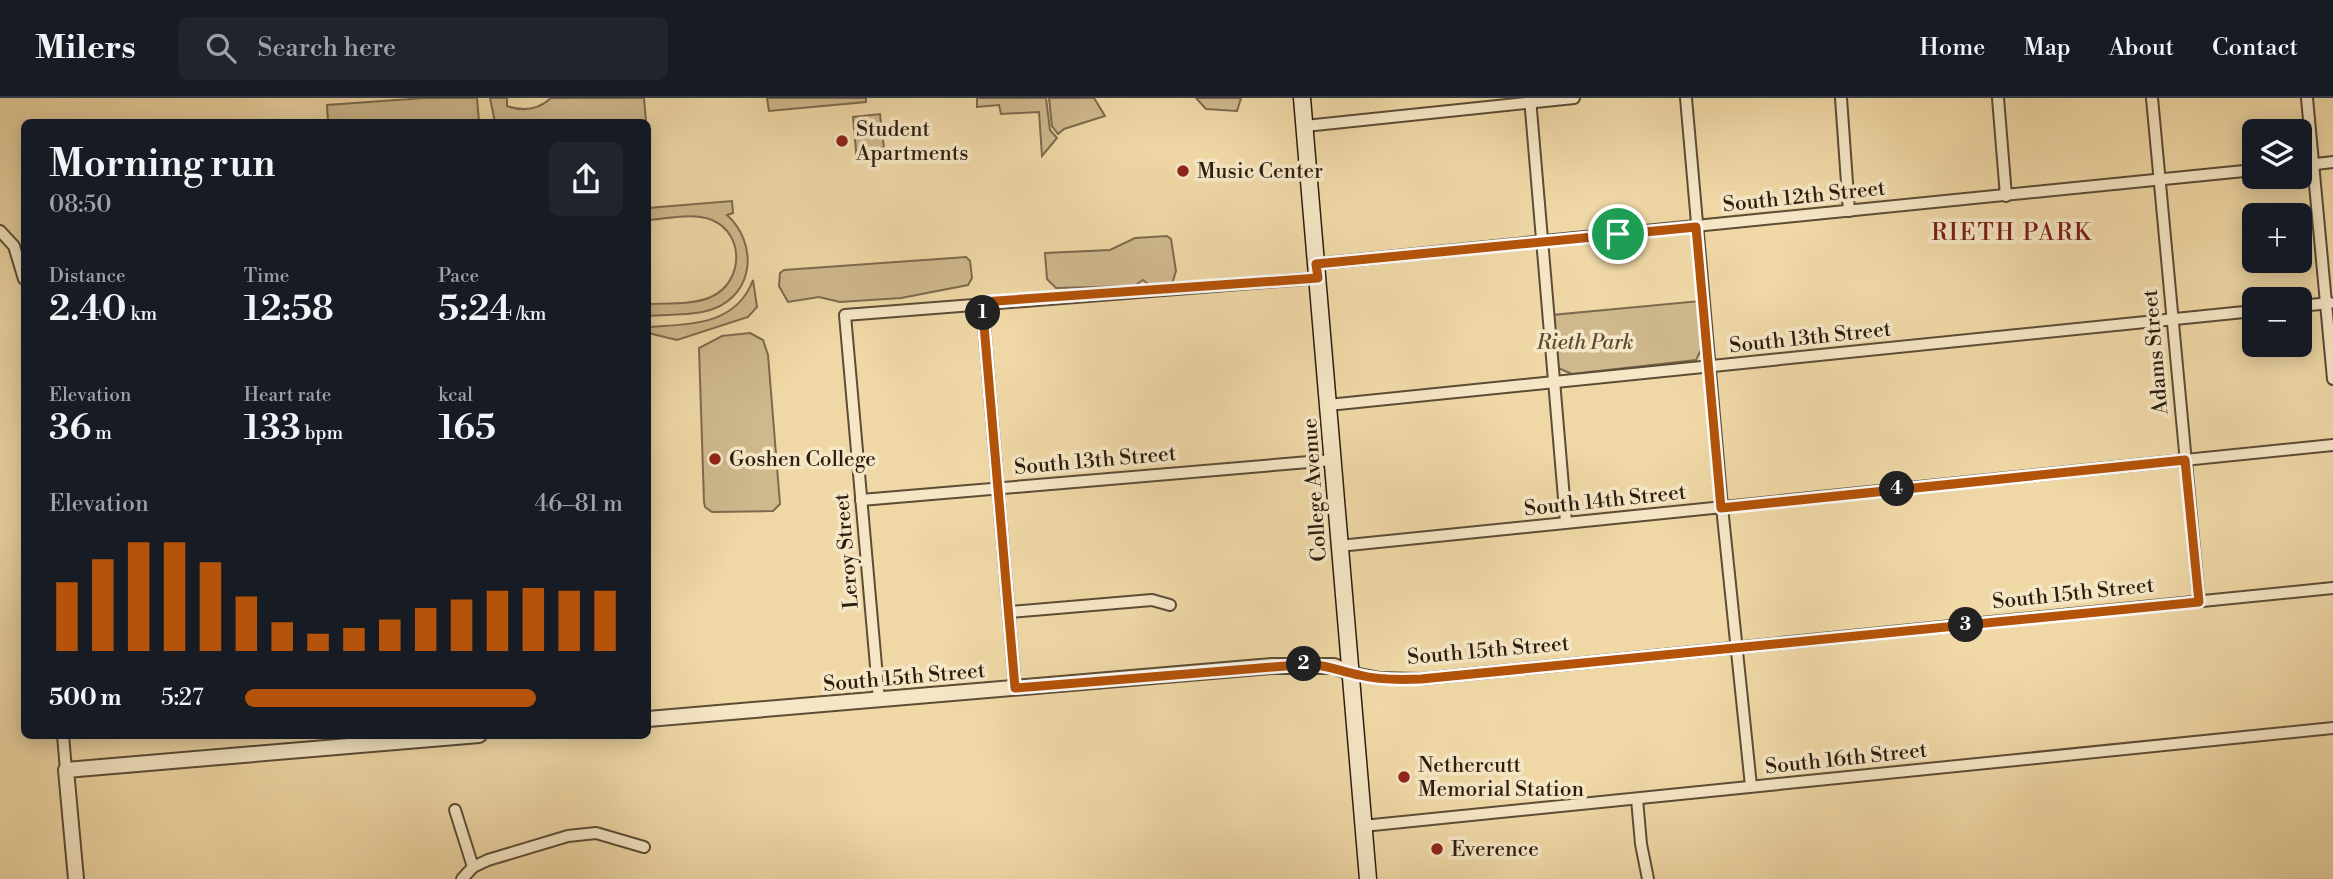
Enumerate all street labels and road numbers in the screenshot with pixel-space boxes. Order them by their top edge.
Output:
street label: South 12th Street [1722,175,1887,218]
street label: Adams Street [2138,288,2175,417]
street label: South 13th Street [1728,317,1893,359]
street label: College Avenue [1297,417,1333,563]
street label: South 13th Street [1013,441,1178,481]
street label: South 14th Street [1523,480,1688,522]
street label: Leroy Street [829,491,865,610]
street label: South 15th Street [1991,573,2156,615]
street label: South 15th Street [1406,631,1571,671]
street label: South 15th Street [822,658,987,698]
street label: South 16th Street [1764,737,1929,780]

